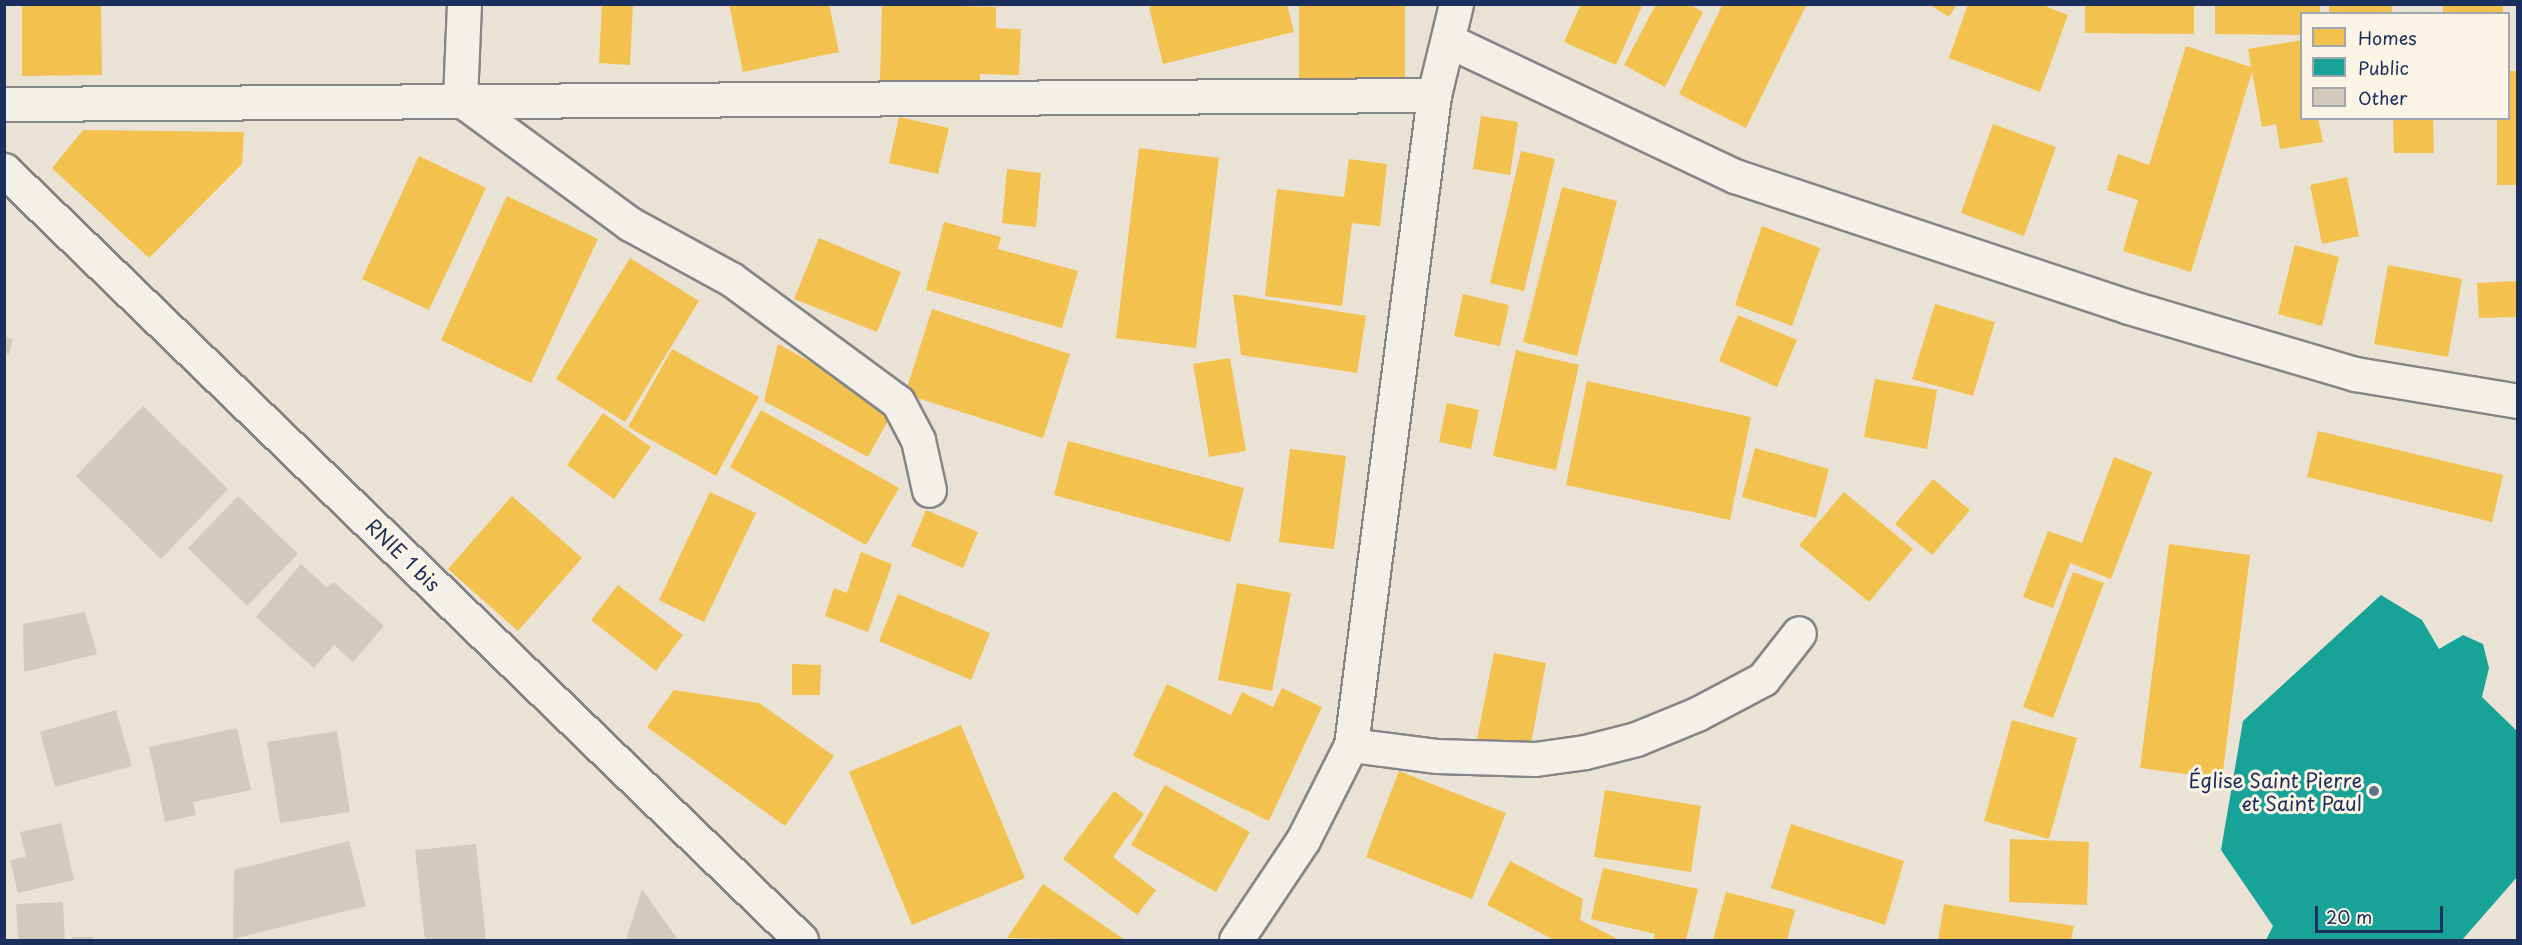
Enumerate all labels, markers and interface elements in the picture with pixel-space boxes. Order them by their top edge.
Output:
legend [2300,12,2510,120]
text: Homes [2358,24,2416,51]
text: Public [2358,54,2409,81]
text: Other [2358,84,2407,111]
street label: RNIE 1 bis [360,513,446,597]
place label: Église Saint Pierre et Saint Paul [2187,768,2362,815]
marker: Église Saint Pierre et Saint Paul [2367,784,2381,798]
scale bar [2318,894,2446,932]
text: 20 m [2326,903,2372,930]

